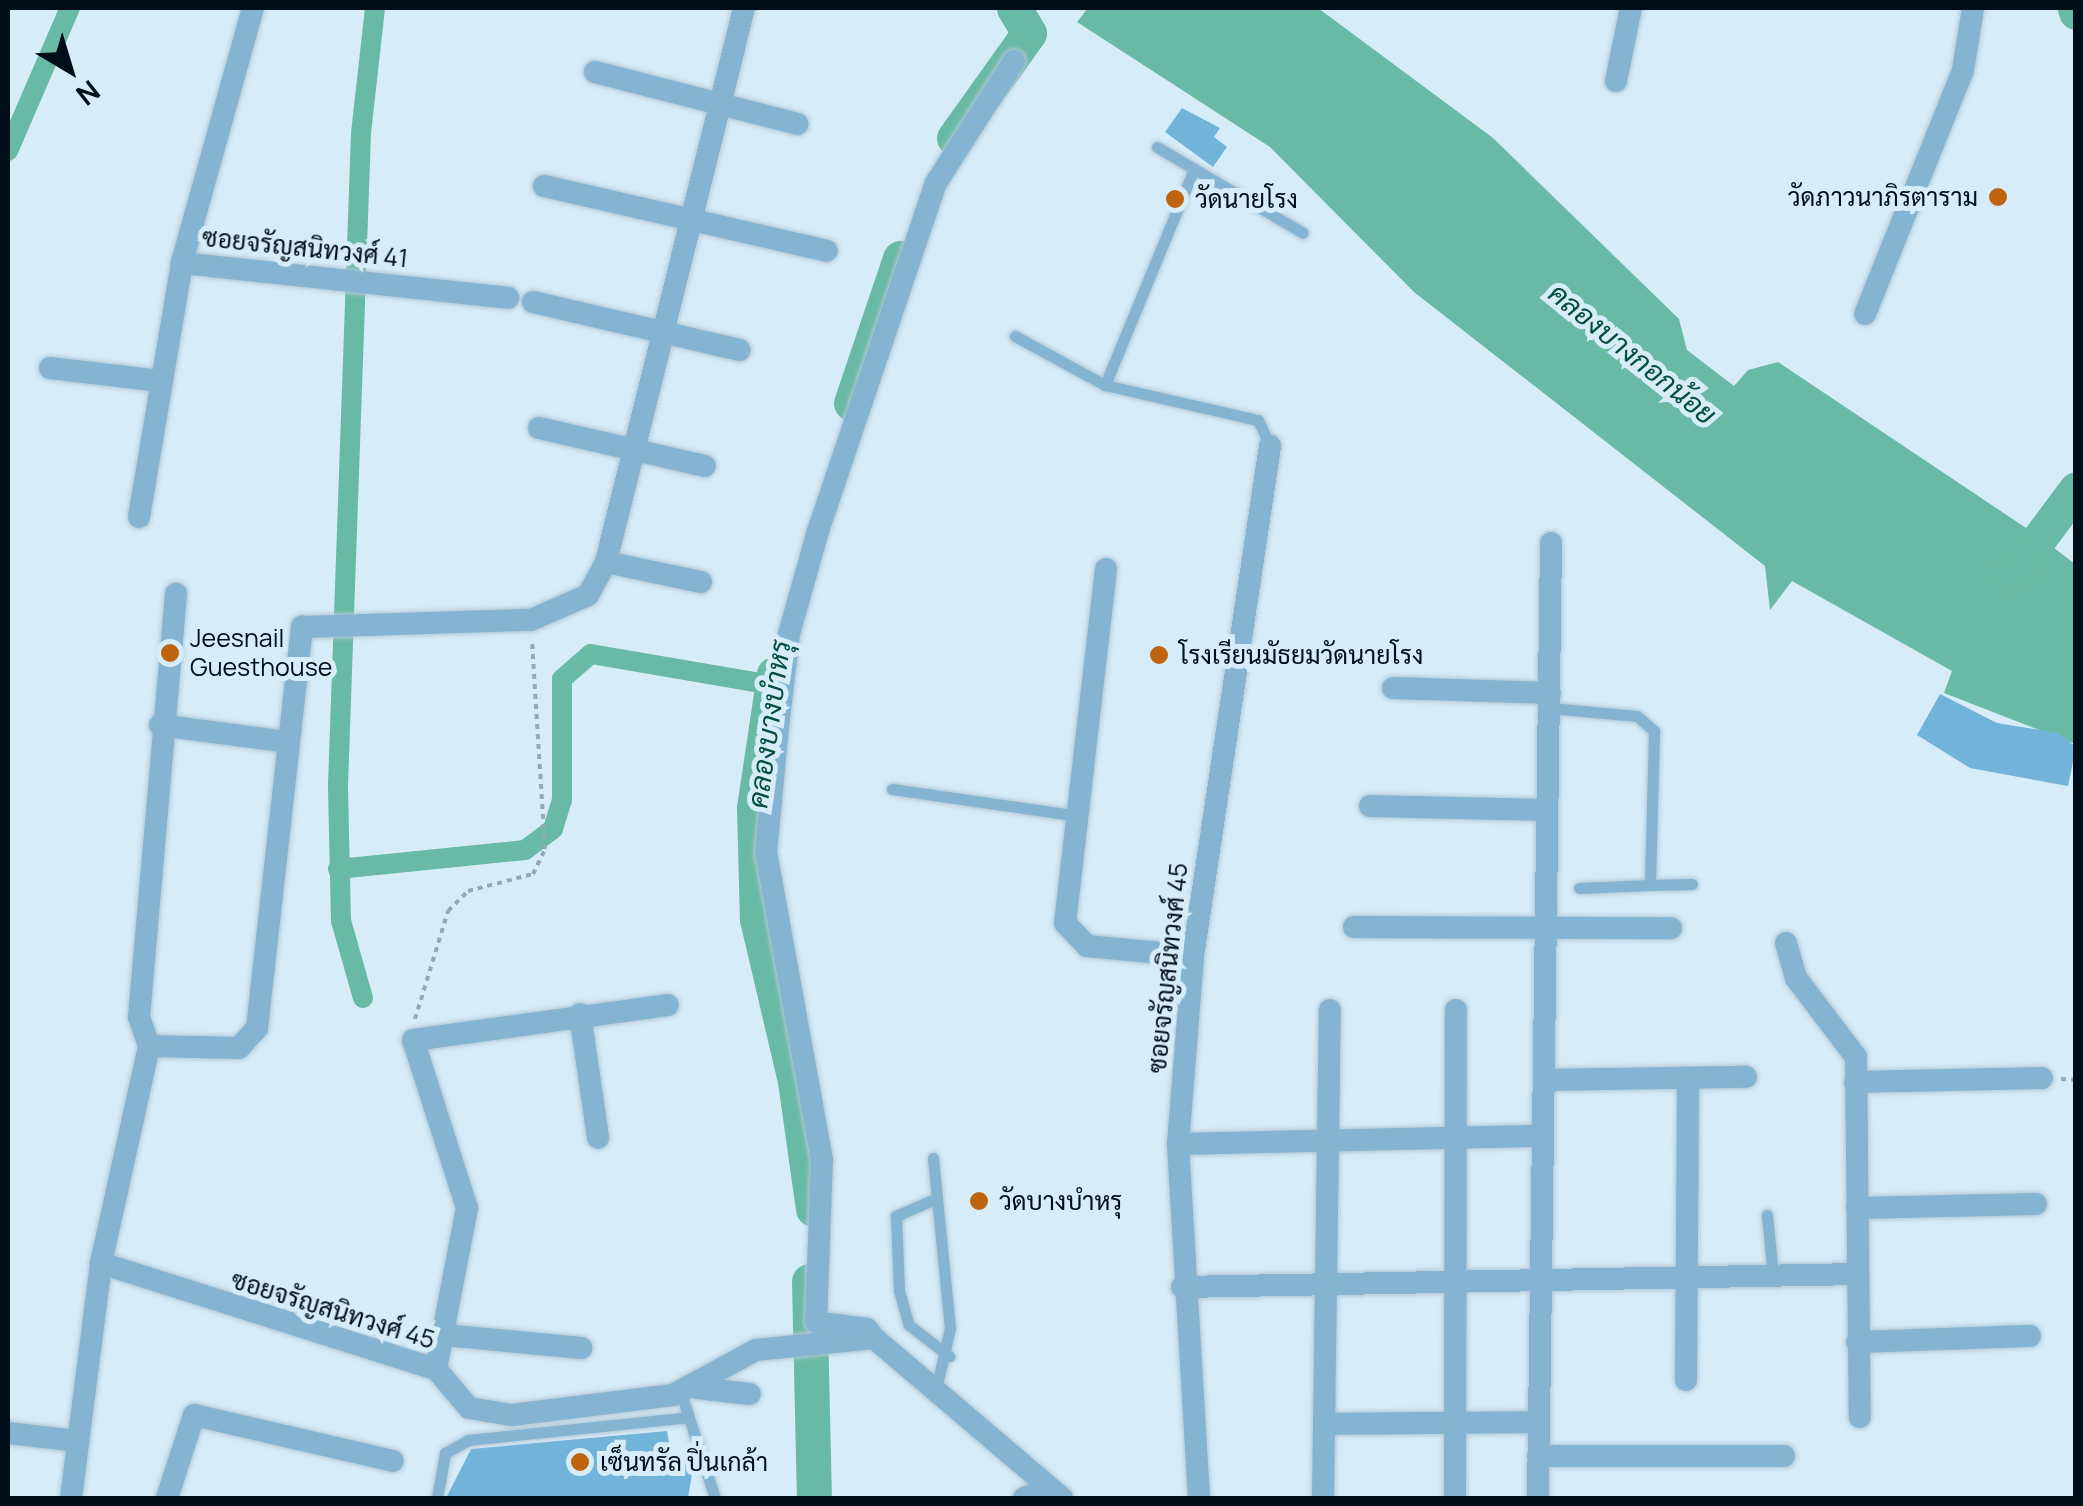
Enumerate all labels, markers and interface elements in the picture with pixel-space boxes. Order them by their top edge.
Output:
north arrow [20,20,120,120]
text: N [69,72,108,115]
place label: วัดภาวนาภิรตาราม [1788,182,1978,212]
place label: วัดนายโรง [1195,184,1298,214]
marker: วัดภาวนาภิรตาราม [1987,186,2009,208]
marker: วัดนายโรง [1164,188,1186,210]
street label: ซอยจรัญสนิทวงศ์ 41 [201,222,409,274]
water label: คลองบางกอกน้อย [1543,275,1723,431]
place label: Jeesnail Guesthouse [190,624,332,683]
water label: คลองบางบำหรุ [740,638,796,810]
place label: โรงเรียนมัธยมวัดนายโรง [1179,640,1423,670]
marker: Jeesnail Guesthouse [159,642,181,664]
marker: โรงเรียนมัธยมวัดนายโรง [1148,644,1170,666]
street label: ซอยจรัญสนิทวงศ์ 45 [1142,861,1194,1075]
place label: วัดบางบำหรุ [999,1186,1122,1216]
marker: วัดบางบำหรุ [968,1190,990,1212]
street label: ซอยจรัญสนิทวงศ์ 45 [228,1265,438,1355]
place label: เซ็นทรัล ปิ่นเกล้า [600,1447,768,1477]
marker: เซ็นทรัล ปิ่นเกล้า [569,1451,591,1473]

